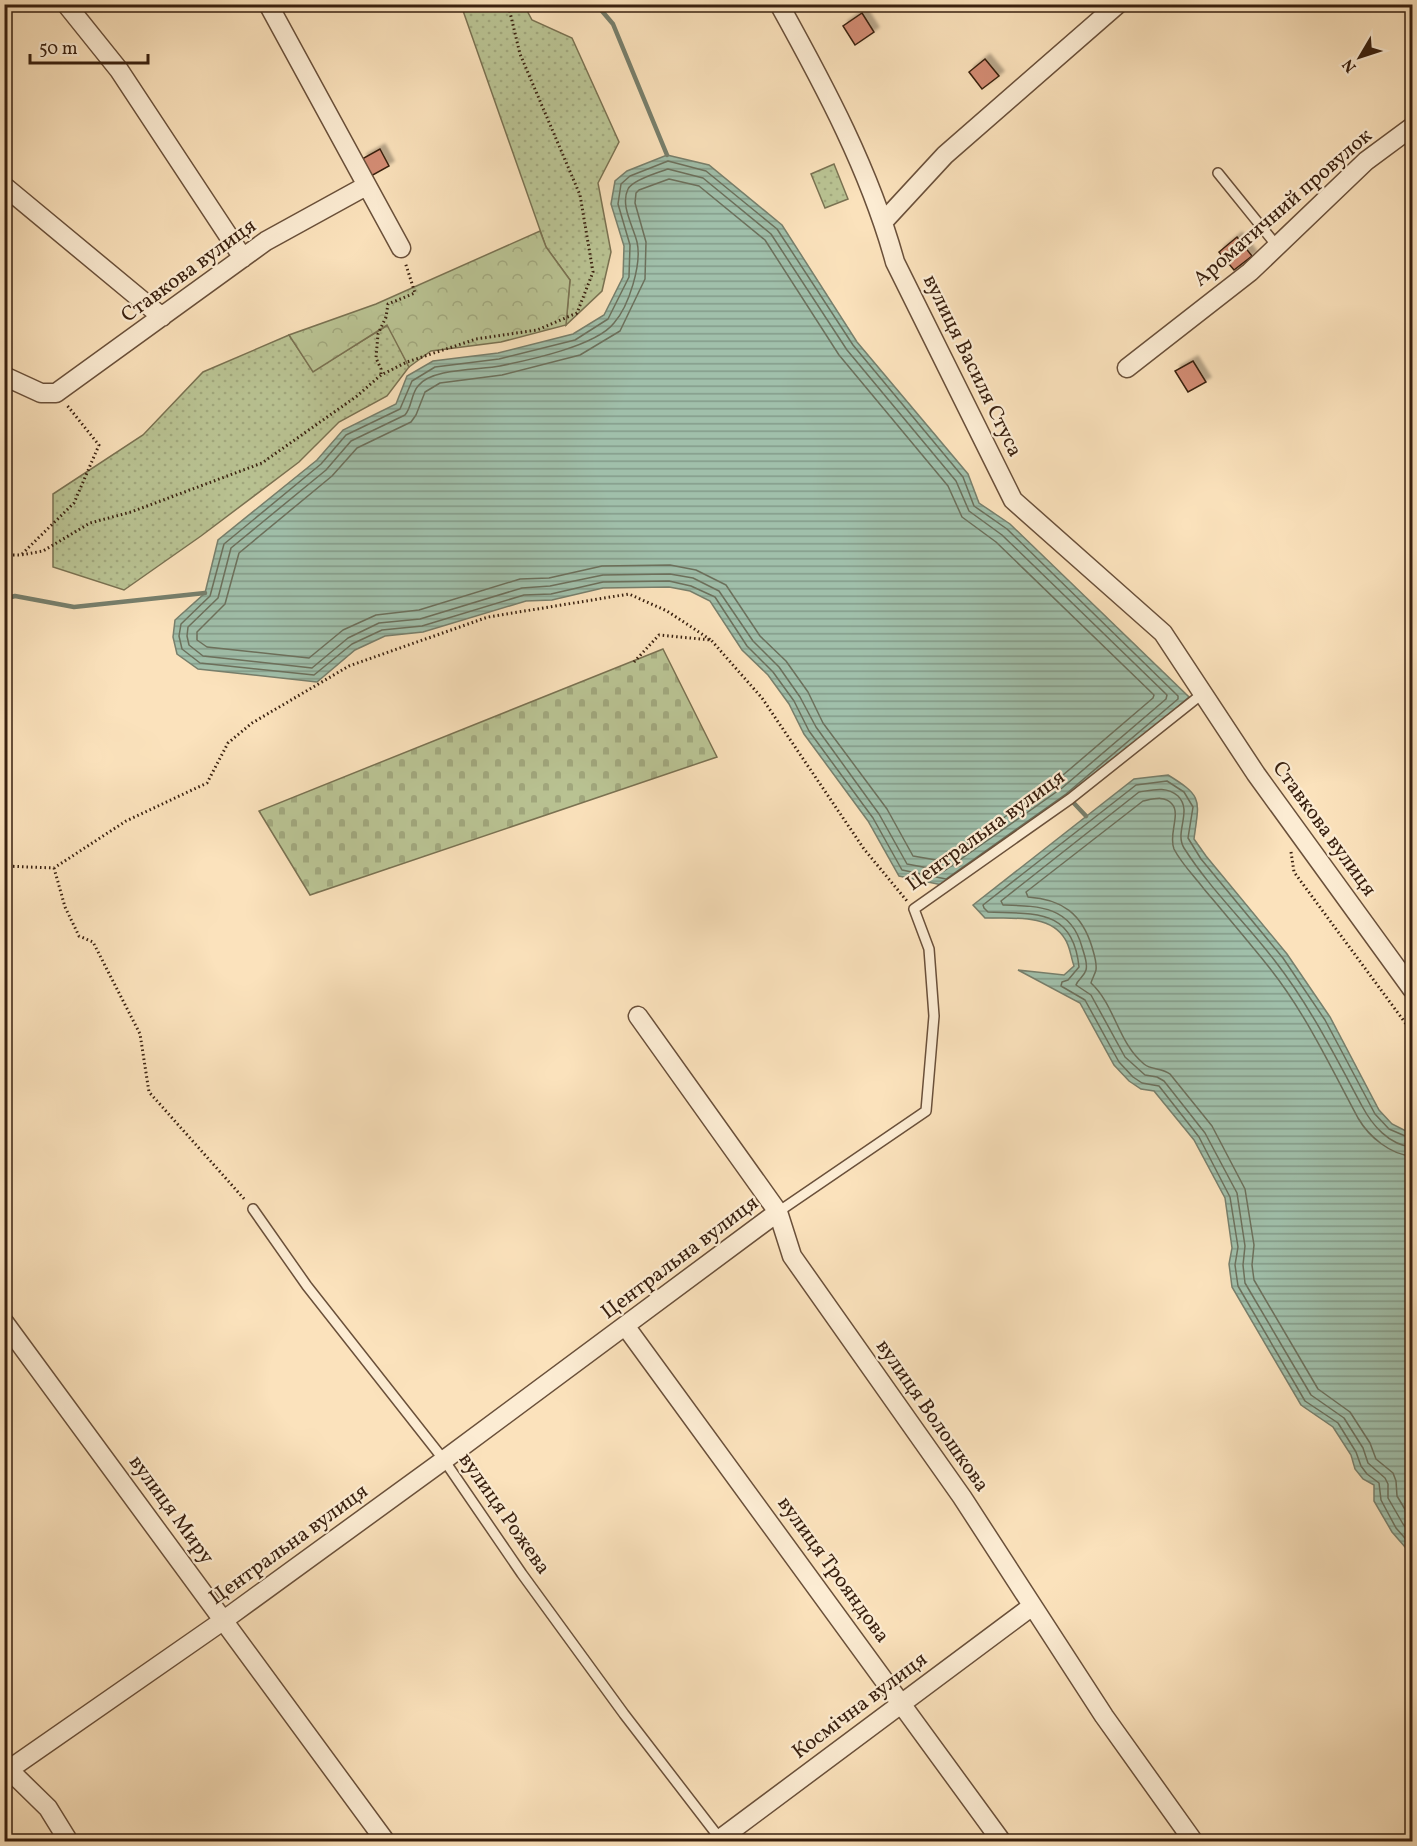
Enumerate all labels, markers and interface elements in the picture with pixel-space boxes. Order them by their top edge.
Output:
scale bar [30,27,148,65]
north arrow [1330,27,1390,87]
text: 50 m [39,37,78,62]
text: N [1337,53,1362,77]
street label: Ароматичний провулок [1187,122,1379,294]
street label: Ставкова вулиця [115,212,263,330]
street label: вулиця Василя Стуса [915,270,1029,462]
street label: Ставкова вулиця [1265,755,1383,903]
street label: Центральна вулиця [901,763,1071,899]
street label: Центральна вулиця [595,1189,765,1327]
street label: вулиця Волошкова [868,1334,996,1498]
street label: вулиця Рожева [451,1447,557,1581]
street label: вулиця Миру [122,1450,221,1571]
street label: Центральна вулиця [204,1477,374,1613]
street label: вулиця Трояндова [770,1491,896,1649]
street label: Космічна вулиця [786,1646,934,1766]

